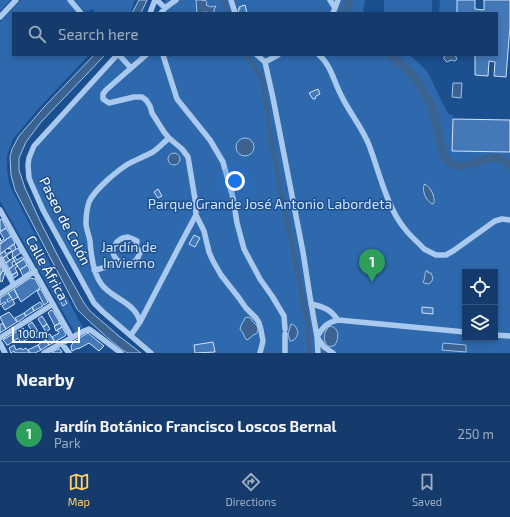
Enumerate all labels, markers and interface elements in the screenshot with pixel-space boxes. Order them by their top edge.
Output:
search box [12,12,498,56]
icon: search [26,23,48,45]
text: Search here [58,25,139,43]
your location [225,171,245,191]
street label: Paseo de Colón [36,174,95,268]
park label: Parque Grande José Antonio Labordeta [148,195,392,212]
street label: Calle África [23,232,72,303]
park label: Jardín de Invierno [101,238,157,271]
pin: 1 [359,249,385,282]
map controls [462,269,498,341]
button: locate [462,269,498,305]
button: layers [462,305,498,341]
scale bar [12,325,80,344]
text: 100 m [18,327,48,340]
text: Nearby [16,369,74,389]
text: Jardín Botánico Francisco Loscos Bernal [54,417,337,435]
text: 1 [26,426,32,442]
text: 250 m [458,426,494,442]
text: Park [54,435,81,451]
tab: Map [68,471,90,508]
tab: Directions [226,471,276,508]
tab: Saved [412,471,442,508]

